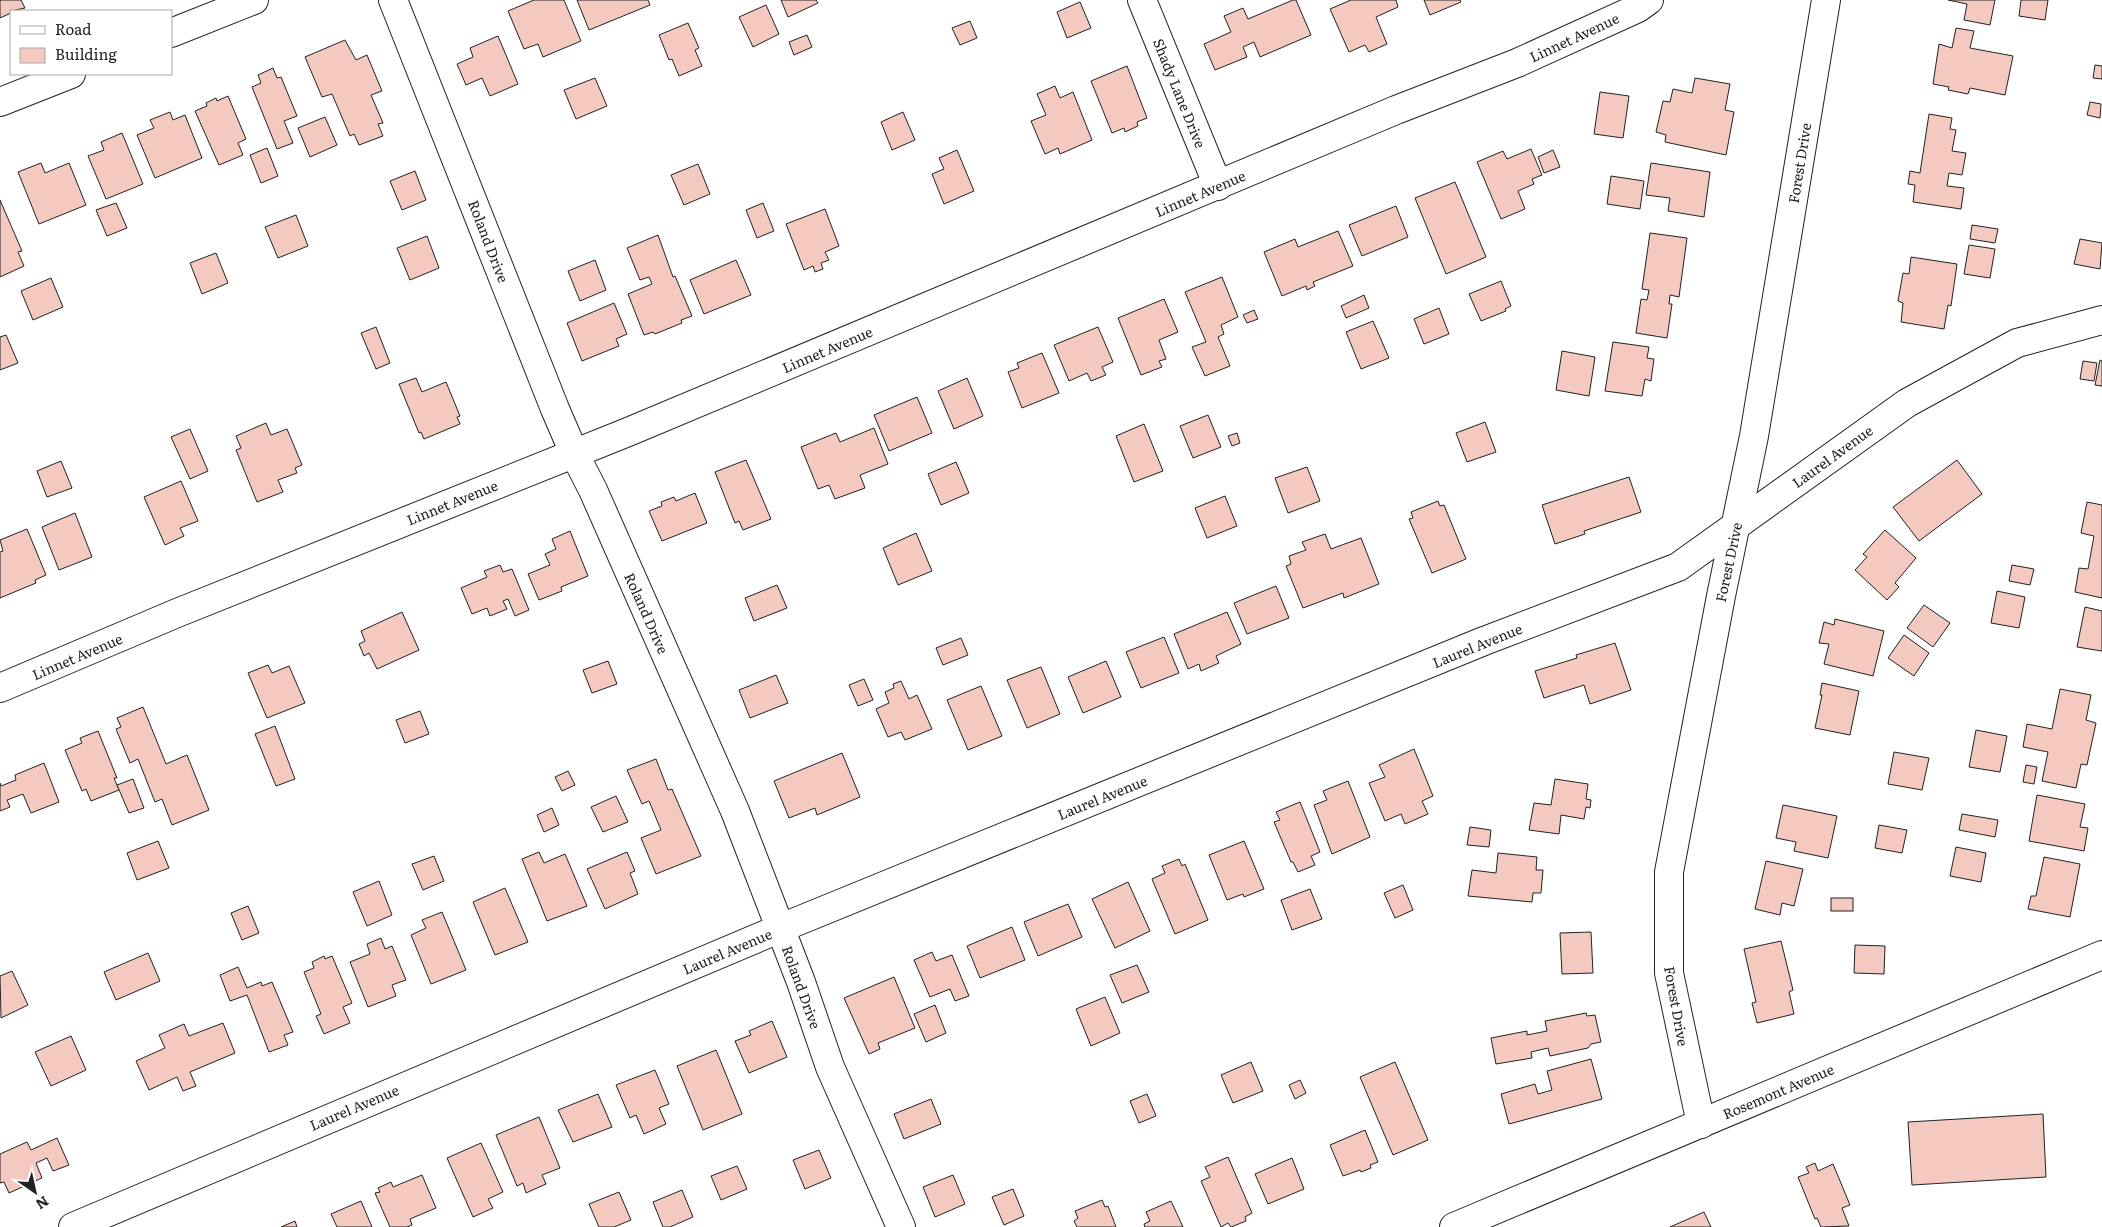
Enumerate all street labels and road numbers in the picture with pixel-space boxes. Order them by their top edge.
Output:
street label: Linnet Avenue [1526,8,1622,66]
street label: Shady Lane Drive [1149,35,1211,151]
street label: Forest Drive [1783,121,1815,205]
street label: Linnet Avenue [1152,165,1248,221]
street label: Roland Drive [464,197,514,285]
street label: Linnet Avenue [779,321,875,377]
street label: Laurel Avenue [1788,420,1876,492]
street label: Linnet Avenue [403,475,501,529]
street label: Forest Drive [1710,520,1746,604]
street label: Roland Drive [620,569,674,657]
street label: Laurel Avenue [1429,618,1525,672]
street label: Linnet Avenue [29,628,125,684]
street label: Laurel Avenue [1054,770,1150,824]
street label: Laurel Avenue [679,923,775,979]
street label: Roland Drive [778,943,826,1031]
street label: Forest Drive [1660,964,1694,1048]
street label: Rosemont Avenue [1719,1059,1837,1123]
street label: Laurel Avenue [306,1079,402,1135]

